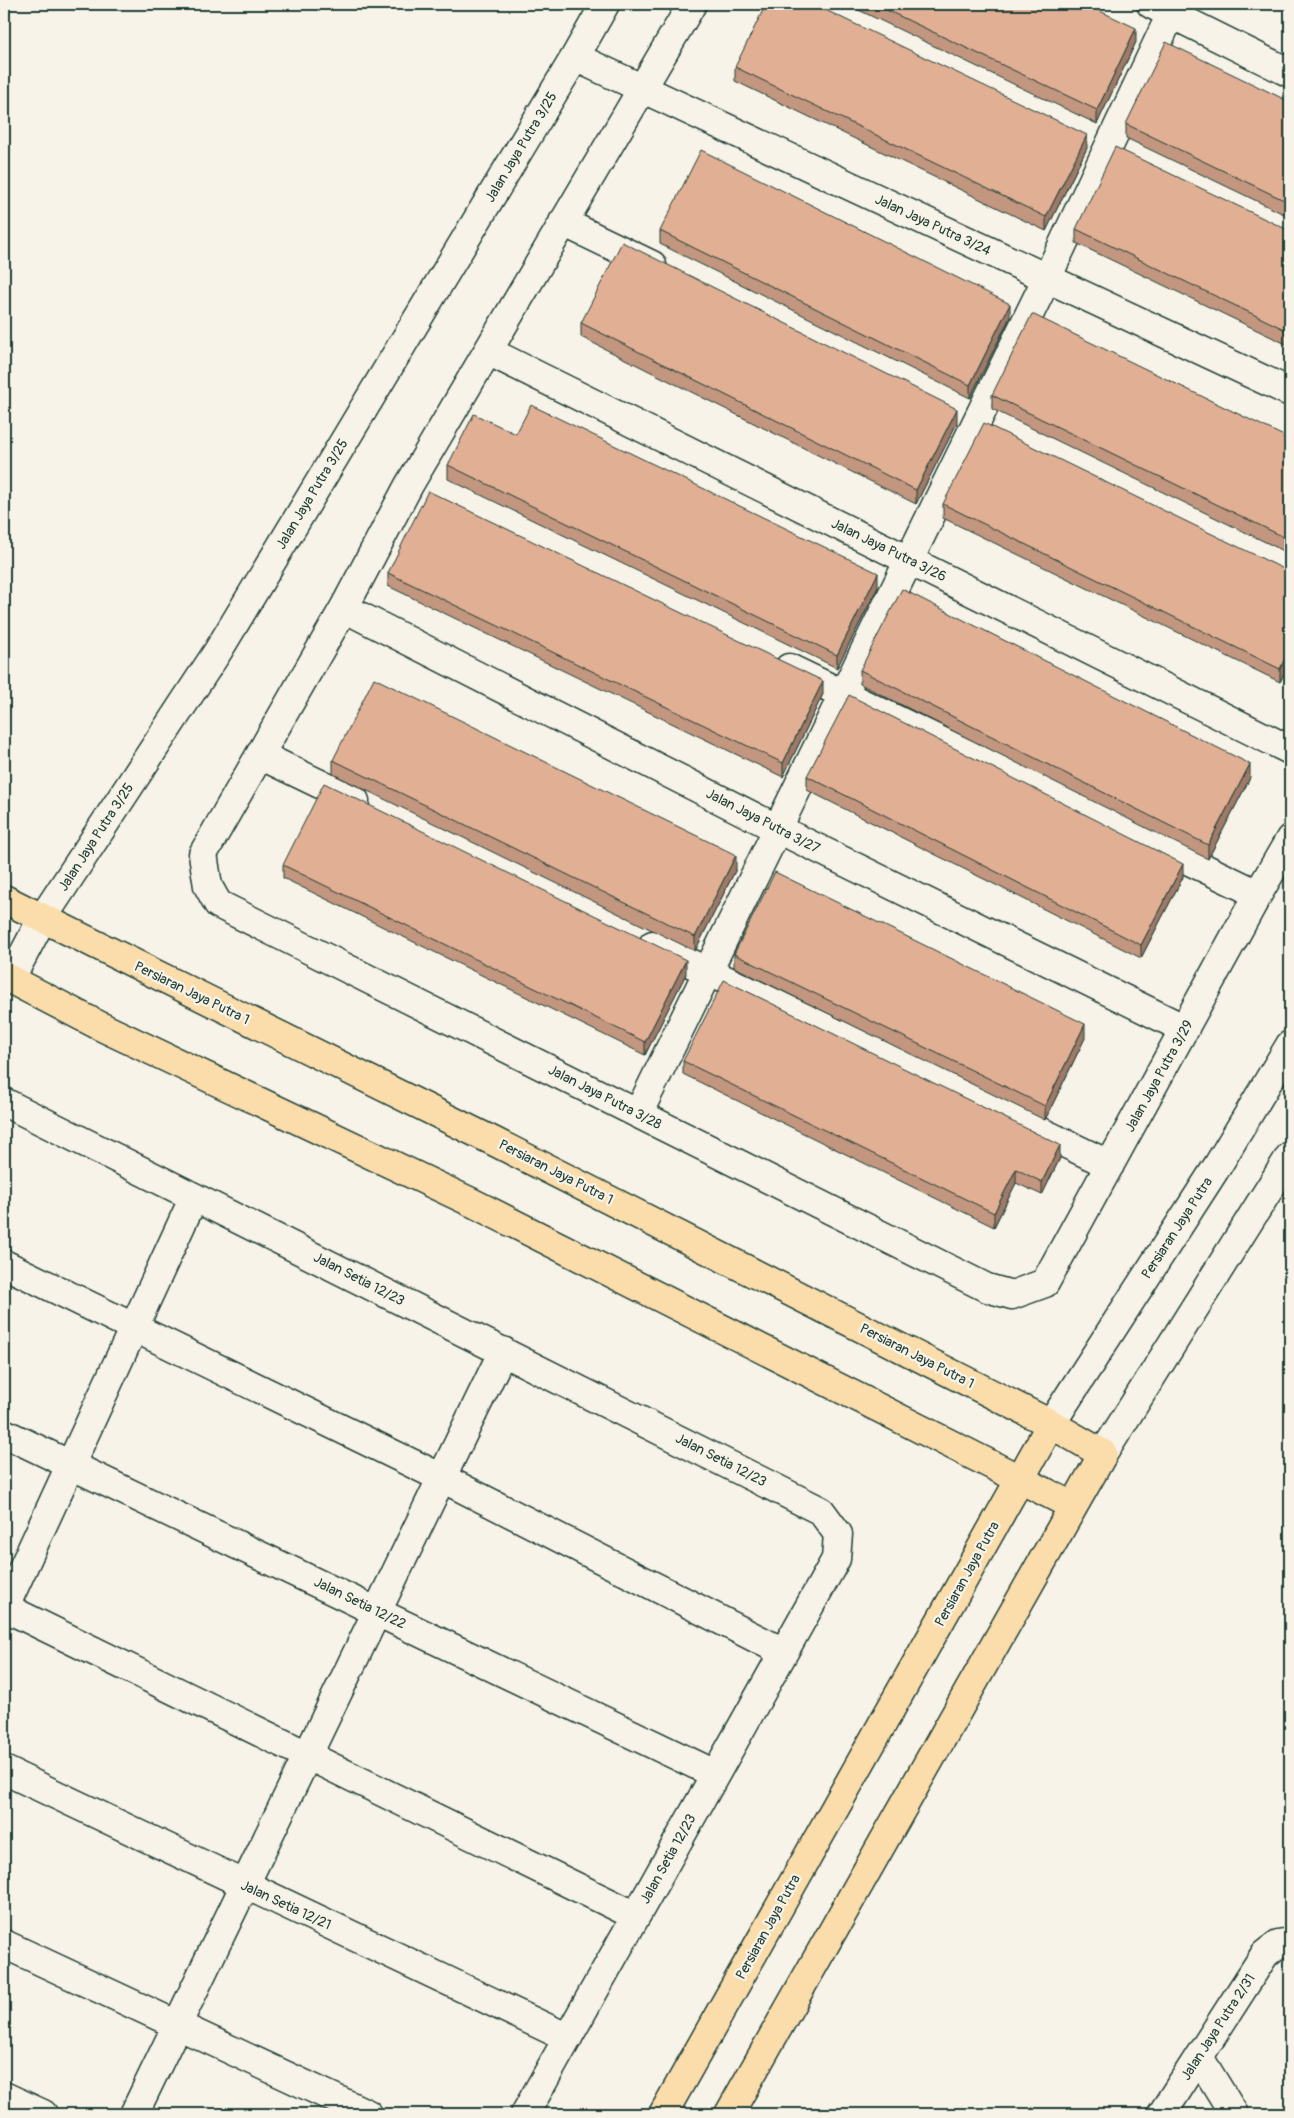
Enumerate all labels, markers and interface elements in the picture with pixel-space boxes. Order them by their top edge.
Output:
street label: Jalan Jaya Putra 3/25 [481,89,561,205]
street label: Jalan Jaya Putra 3/24 [872,191,994,259]
street label: Jalan Jaya Putra 3/25 [272,436,352,552]
street label: Jalan Jaya Putra 3/26 [829,515,949,585]
street label: Jalan Jaya Putra 3/25 [55,780,137,894]
street label: Jalan Jaya Putra 3/27 [703,785,823,857]
street label: Persiaran Jaya Putra 1 [132,958,252,1028]
street label: Jalan Jaya Putra 3/29 [1121,1017,1197,1135]
street label: Jalan Jaya Putra 3/28 [545,1061,665,1133]
street label: Persiaran Jaya Putra 1 [496,1136,616,1208]
street label: Persiaran Jaya Putra [1138,1174,1216,1282]
street label: Jalan Setia 12/23 [311,1249,408,1309]
street label: Persiaran Jaya Putra 1 [857,1320,977,1392]
street label: Jalan Setia 12/23 [673,1430,770,1490]
street label: Persiaran Jaya Putra [931,1518,1003,1630]
street label: Jalan Setia 12/22 [311,1573,409,1633]
street label: Jalan Setia 12/23 [636,1811,700,1907]
street label: Persiaran Jaya Putra [732,1871,804,1983]
street label: Jalan Setia 12/21 [238,1877,334,1933]
street label: Jalan Jaya Putra 2/31 [1177,1971,1259,2083]

